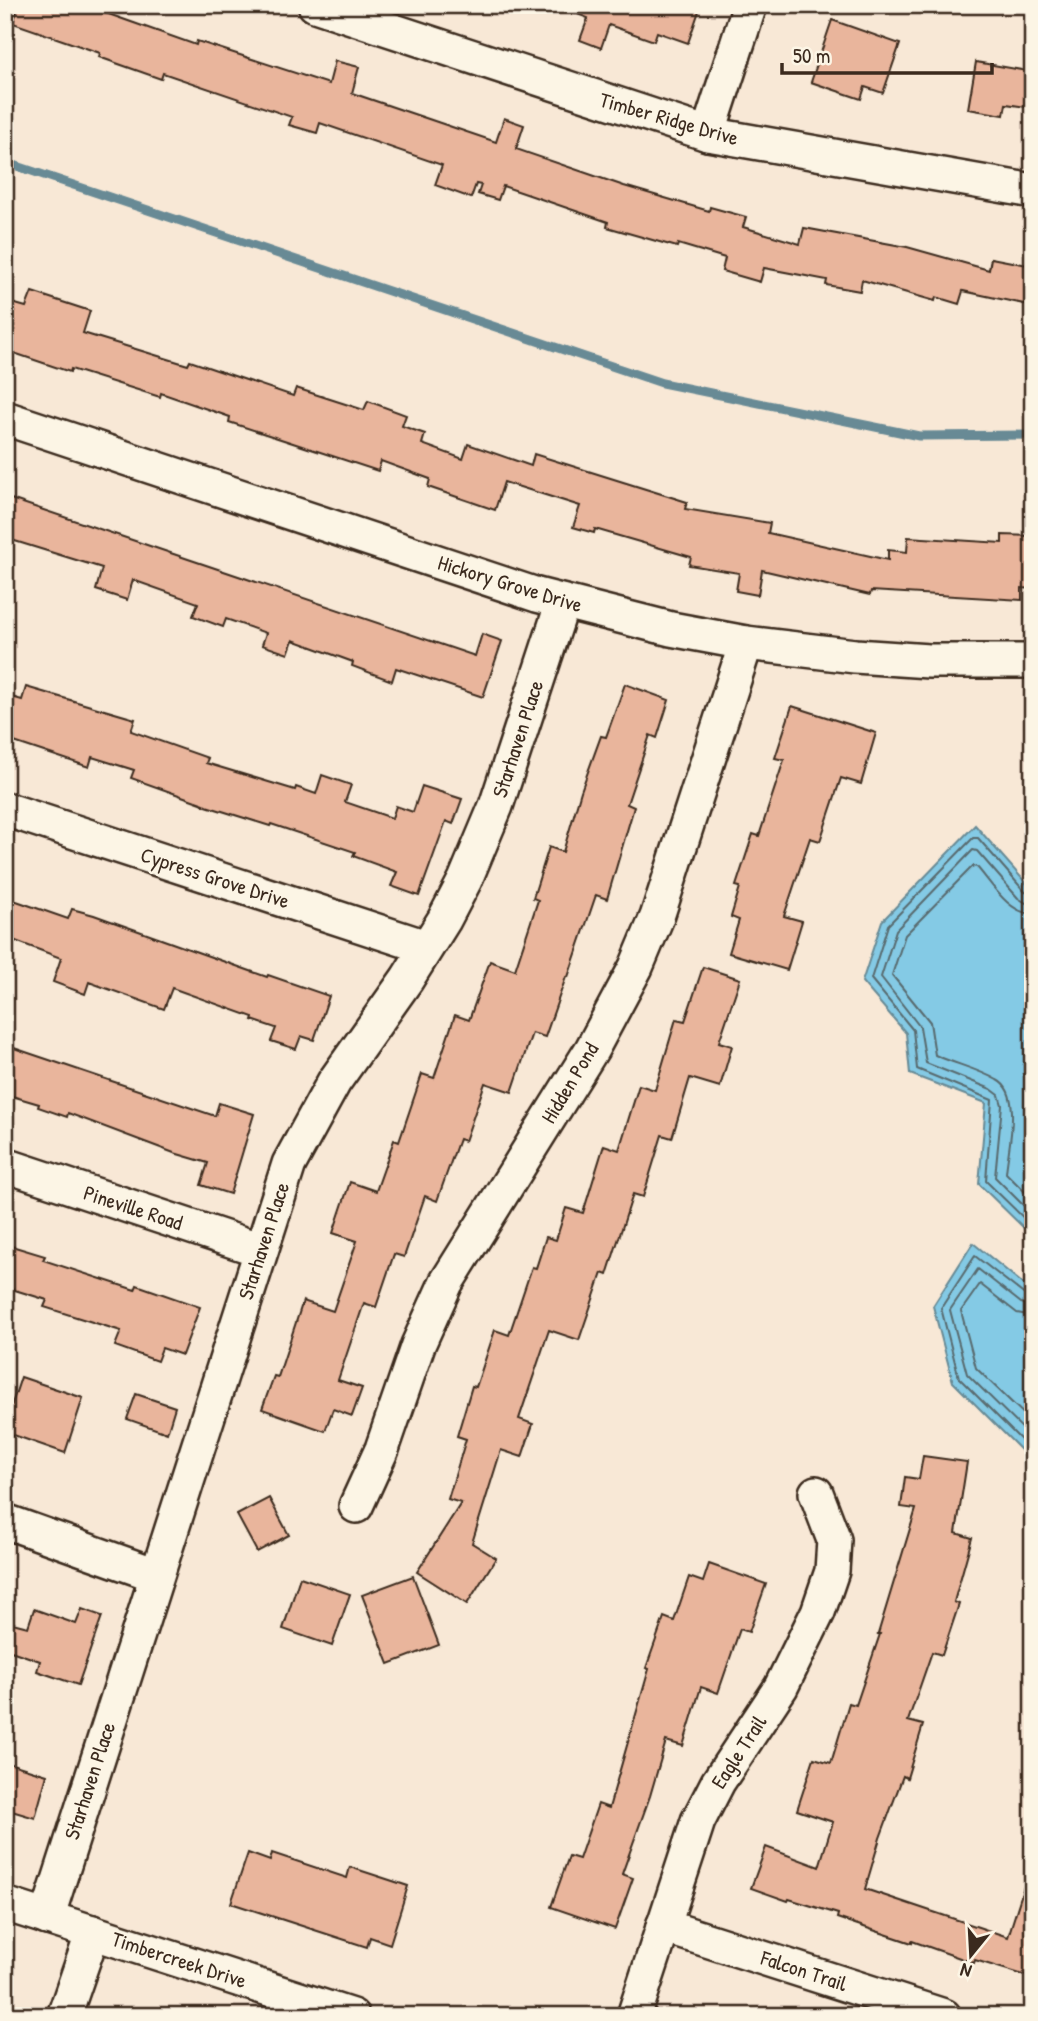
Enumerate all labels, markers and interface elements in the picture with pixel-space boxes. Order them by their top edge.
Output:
scale bar [782,32,992,76]
text: 50 m [793,41,830,70]
street label: Timber Ridge Drive [596,85,742,152]
street label: Hickory Grove Drive [434,548,586,619]
street label: Starhaven Place [485,676,550,801]
street label: Cypress Grove Drive [137,840,293,915]
street label: Hidden Pond [534,1037,605,1129]
street label: Pineville Road [80,1178,186,1237]
street label: Starhaven Place [231,1178,296,1303]
street label: Eagle Trail [704,1709,773,1794]
street label: Starhaven Place [57,1718,122,1843]
north arrow [936,1920,1006,1990]
street label: Timbercreek Drive [108,1924,250,1995]
street label: Falcon Trail [756,1943,851,1998]
text: N [957,1957,975,1985]

